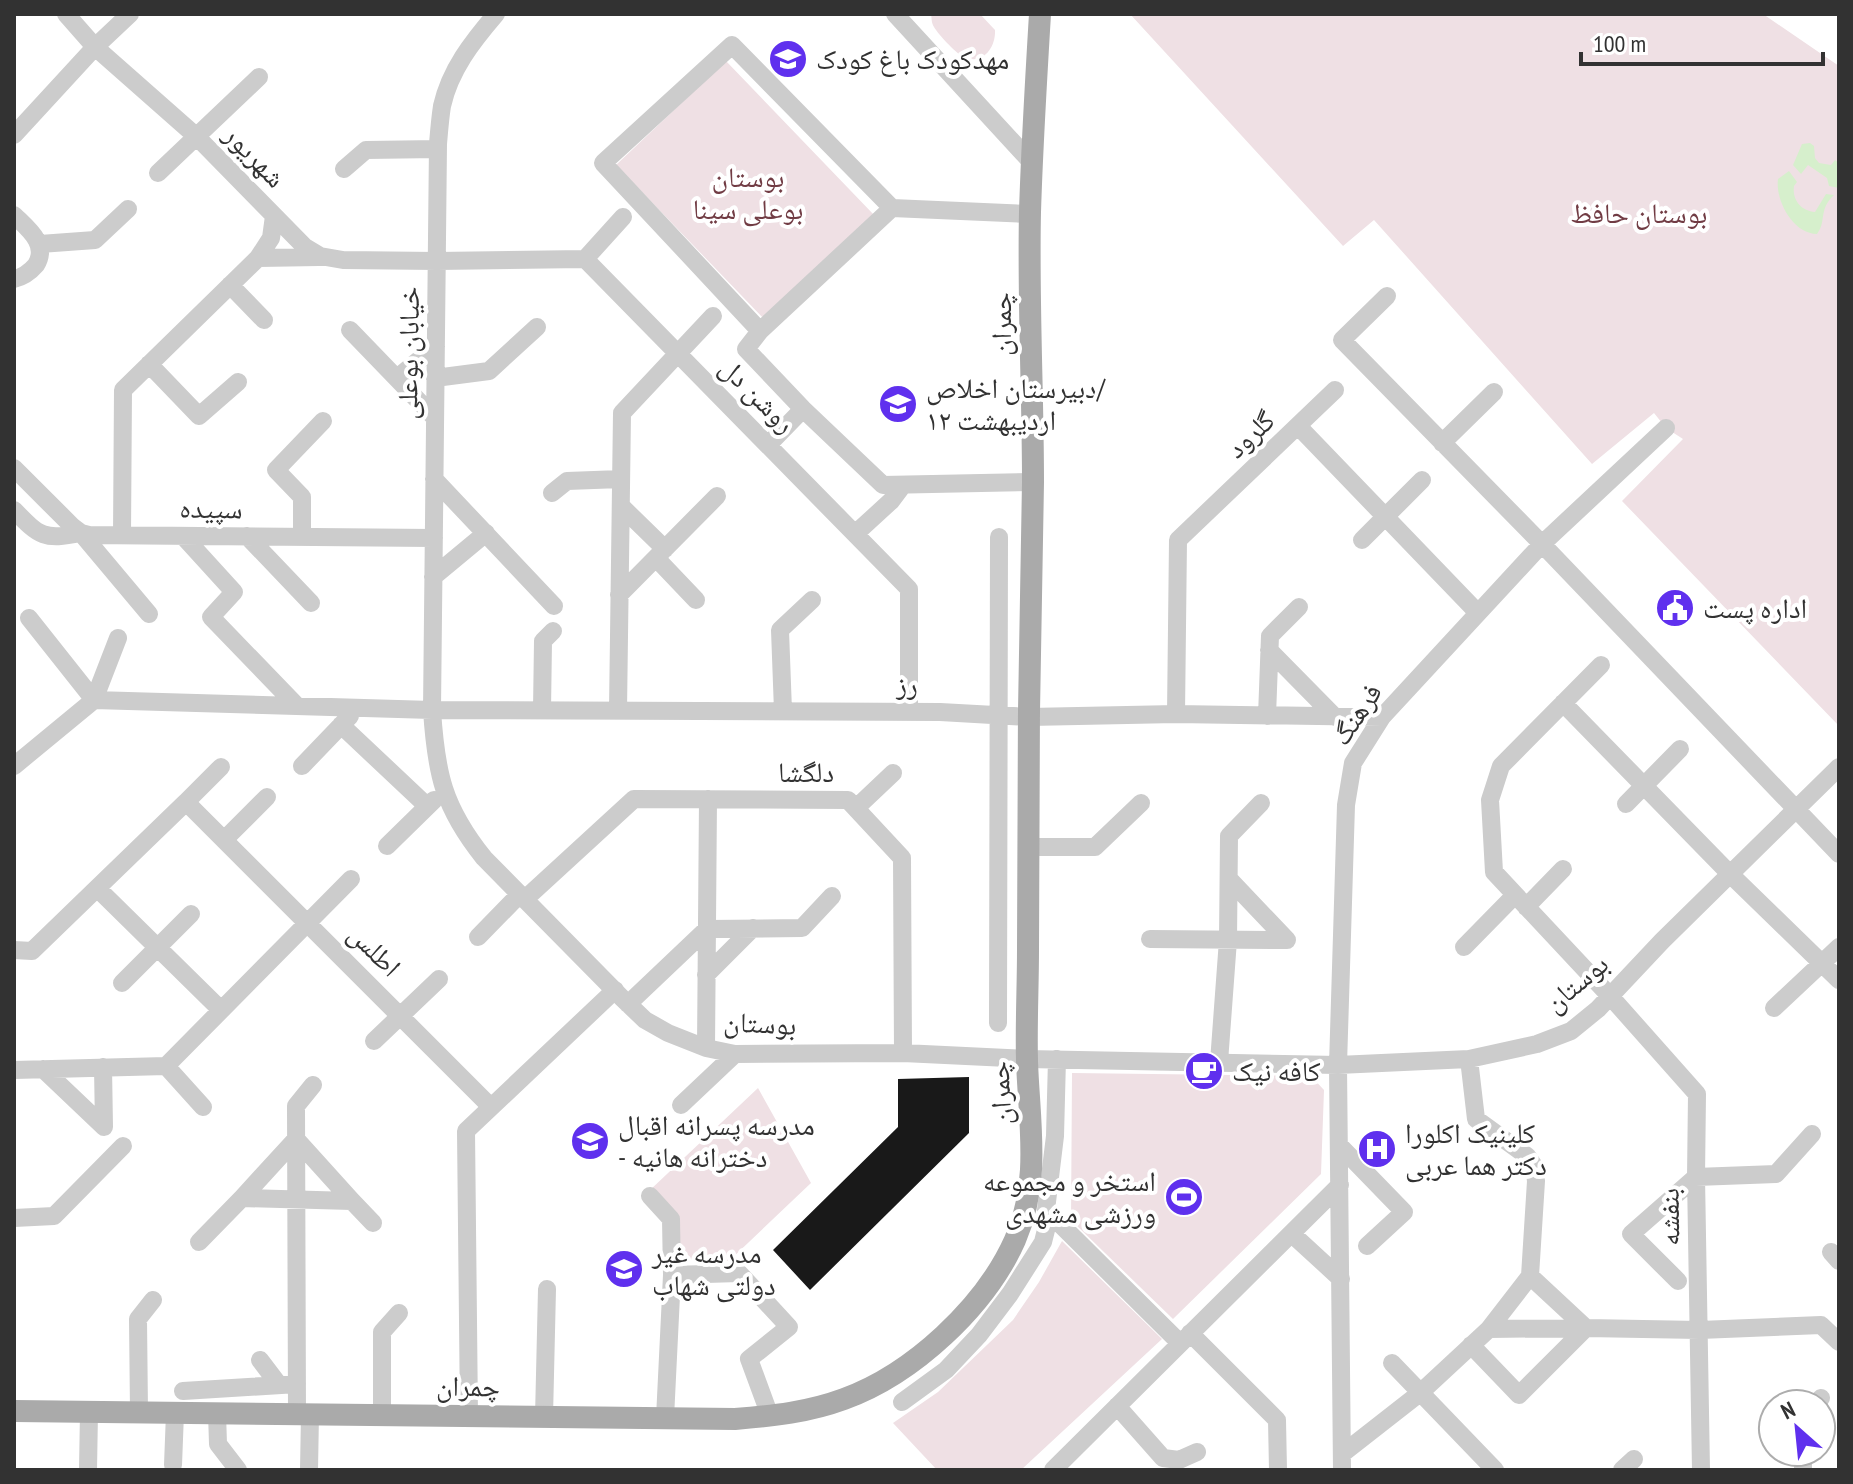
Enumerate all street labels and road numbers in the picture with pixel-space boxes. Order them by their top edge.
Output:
street label: شهریور [216,115,294,195]
street label: خیابان بوعلی [388,286,427,420]
street label: چمران [982,292,1019,356]
street label: روشن دل [712,349,804,441]
street label: گلرود [1217,401,1282,466]
street label: سپیده [179,488,243,527]
street label: رز [895,665,918,702]
street label: فرهنگ [1321,676,1390,752]
street label: دلگشا [778,753,834,790]
street label: اطلس [341,915,410,984]
street label: بوستان [1536,945,1615,1020]
street label: بوستان [723,1002,797,1043]
street label: چمران [979,1060,1020,1126]
street label: بنفشه [1649,1188,1688,1246]
street label: چمران [436,1366,500,1405]

